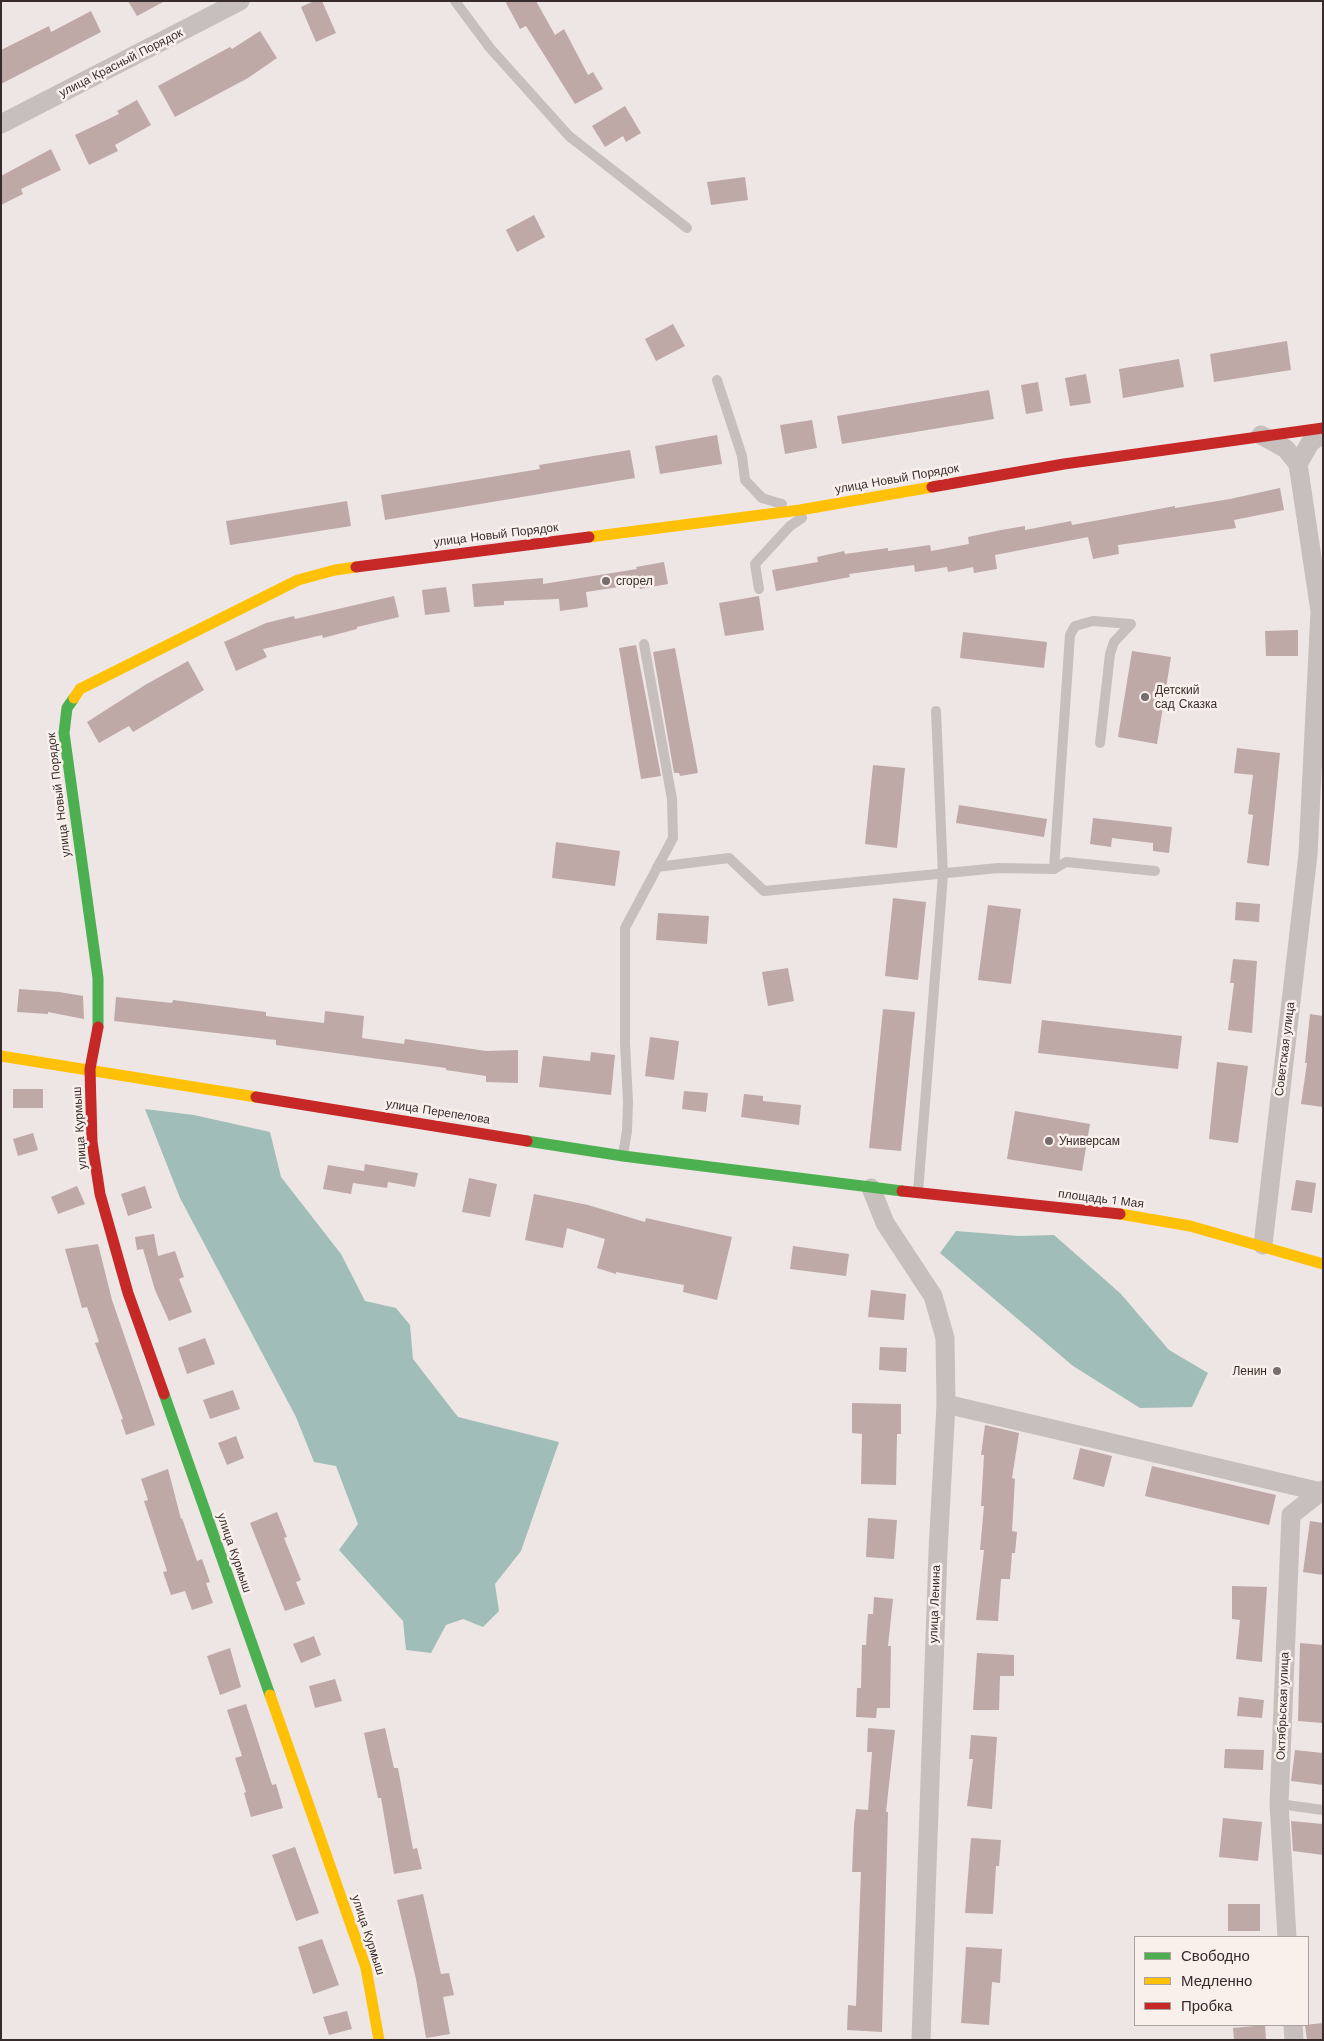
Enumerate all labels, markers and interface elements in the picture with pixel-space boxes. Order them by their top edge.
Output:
street label: улица Красный Порядок [57,26,185,100]
street label: улица Новый Порядок [834,461,960,497]
street label: улица Новый Порядок [433,520,559,550]
place label: сгорел [616,574,653,588]
marker: сгорел [600,575,612,587]
place label: Детский сад Сказка [1155,683,1217,711]
marker: Детский сад Сказка [1139,691,1151,703]
street label: улица Новый Порядок [44,732,74,858]
street label: Советская улица [1272,1001,1298,1097]
street label: улица Курмыш [70,1086,90,1170]
street label: улица Перепелова [385,1097,491,1127]
place label: Универсам [1059,1134,1120,1148]
marker: Универсам [1043,1135,1055,1147]
street label: площадь 1 Мая [1057,1187,1145,1211]
place label: Ленин [1232,1364,1267,1378]
marker: Ленин [1271,1365,1283,1377]
street label: улица Курмыш [214,1511,254,1595]
street label: улица Ленина [926,1565,944,1643]
street label: Октябрьская улица [1274,1652,1292,1760]
street label: улица Курмыш [348,1893,388,1977]
legend [1134,1936,1309,2026]
text: Свободно [1181,1947,1250,1965]
text: Медленно [1181,1972,1252,1990]
text: Пробка [1181,1997,1232,2015]

